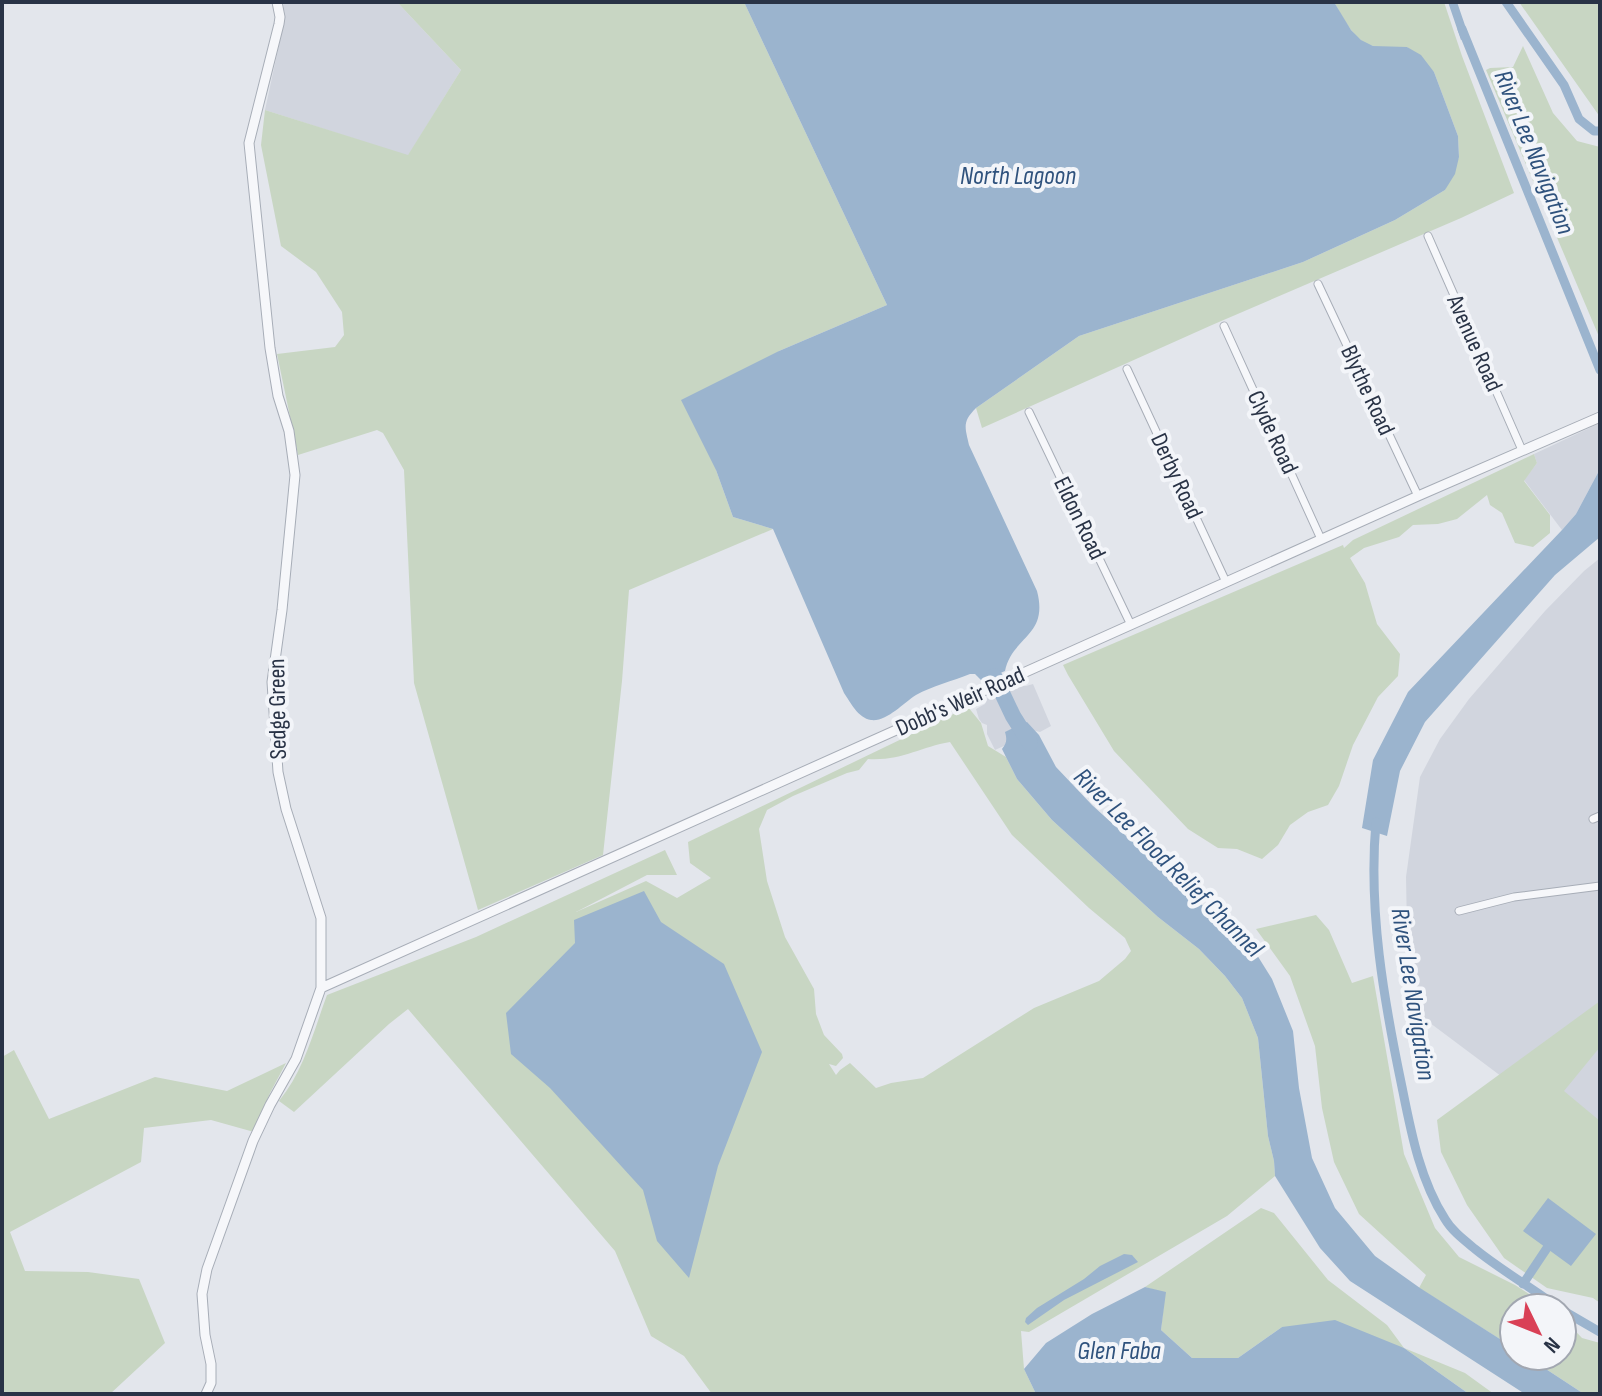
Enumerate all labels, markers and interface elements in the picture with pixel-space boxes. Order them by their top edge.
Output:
water label: River Lee Navigation [1487,66,1581,239]
water label: North Lagoon [960,161,1076,192]
street label: Avenue Road [1440,290,1509,396]
street label: Blythe Road [1334,341,1401,440]
street label: Clyde Road [1241,386,1304,479]
street label: Derby Road [1144,429,1209,524]
street label: Eldon Road [1047,472,1112,564]
street label: Sedge Green [262,658,293,760]
street label: Dobb's Weir Road [891,660,1029,743]
water label: River Lee Flood Relief Channel [1067,762,1270,965]
water label: River Lee Navigation [1384,906,1441,1083]
north arrow [1498,1292,1578,1372]
text: N [1538,1331,1565,1358]
water label: Glen Faba [1077,1336,1161,1367]

